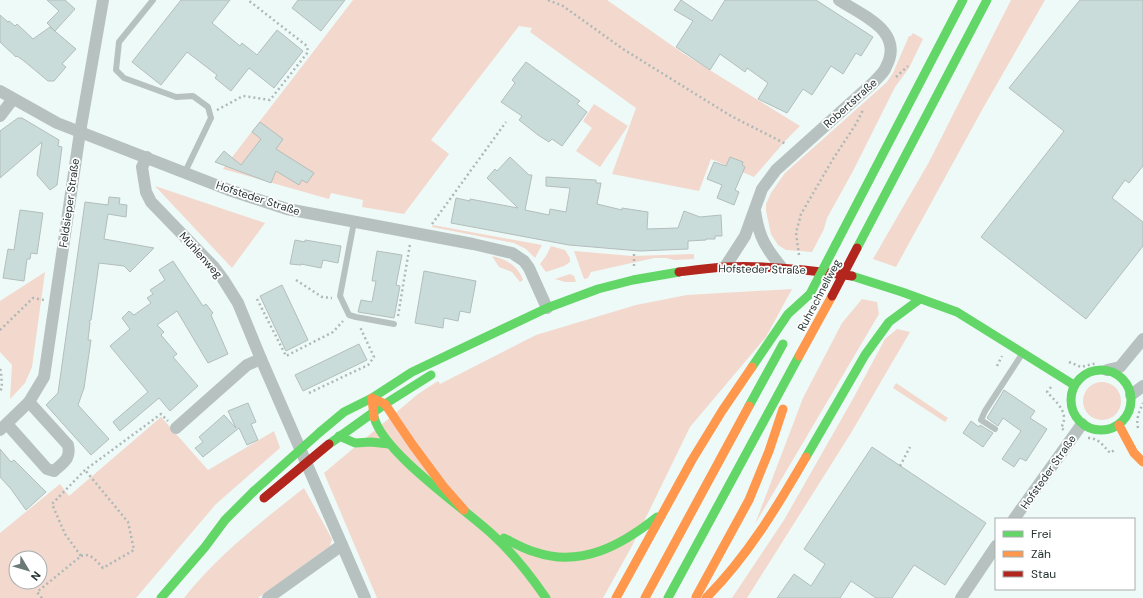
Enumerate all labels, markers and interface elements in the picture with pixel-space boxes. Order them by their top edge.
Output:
street label: Robertstraße [820,75,880,131]
street label: Feldsieper Straße [56,158,82,248]
street label: Hofsteder Straße [214,178,302,218]
street label: Mühlenweg [177,229,225,281]
street label: Ruhrschnellweg [794,257,844,333]
street label: Hofsteder Straße [718,261,806,277]
street label: Hofsteder Straße [1017,432,1079,512]
legend [995,518,1135,590]
text: Frei [1031,526,1051,542]
text: Zäh [1031,546,1051,562]
north arrow [8,550,48,590]
text: Stau [1031,566,1056,582]
text: N [28,569,44,584]

